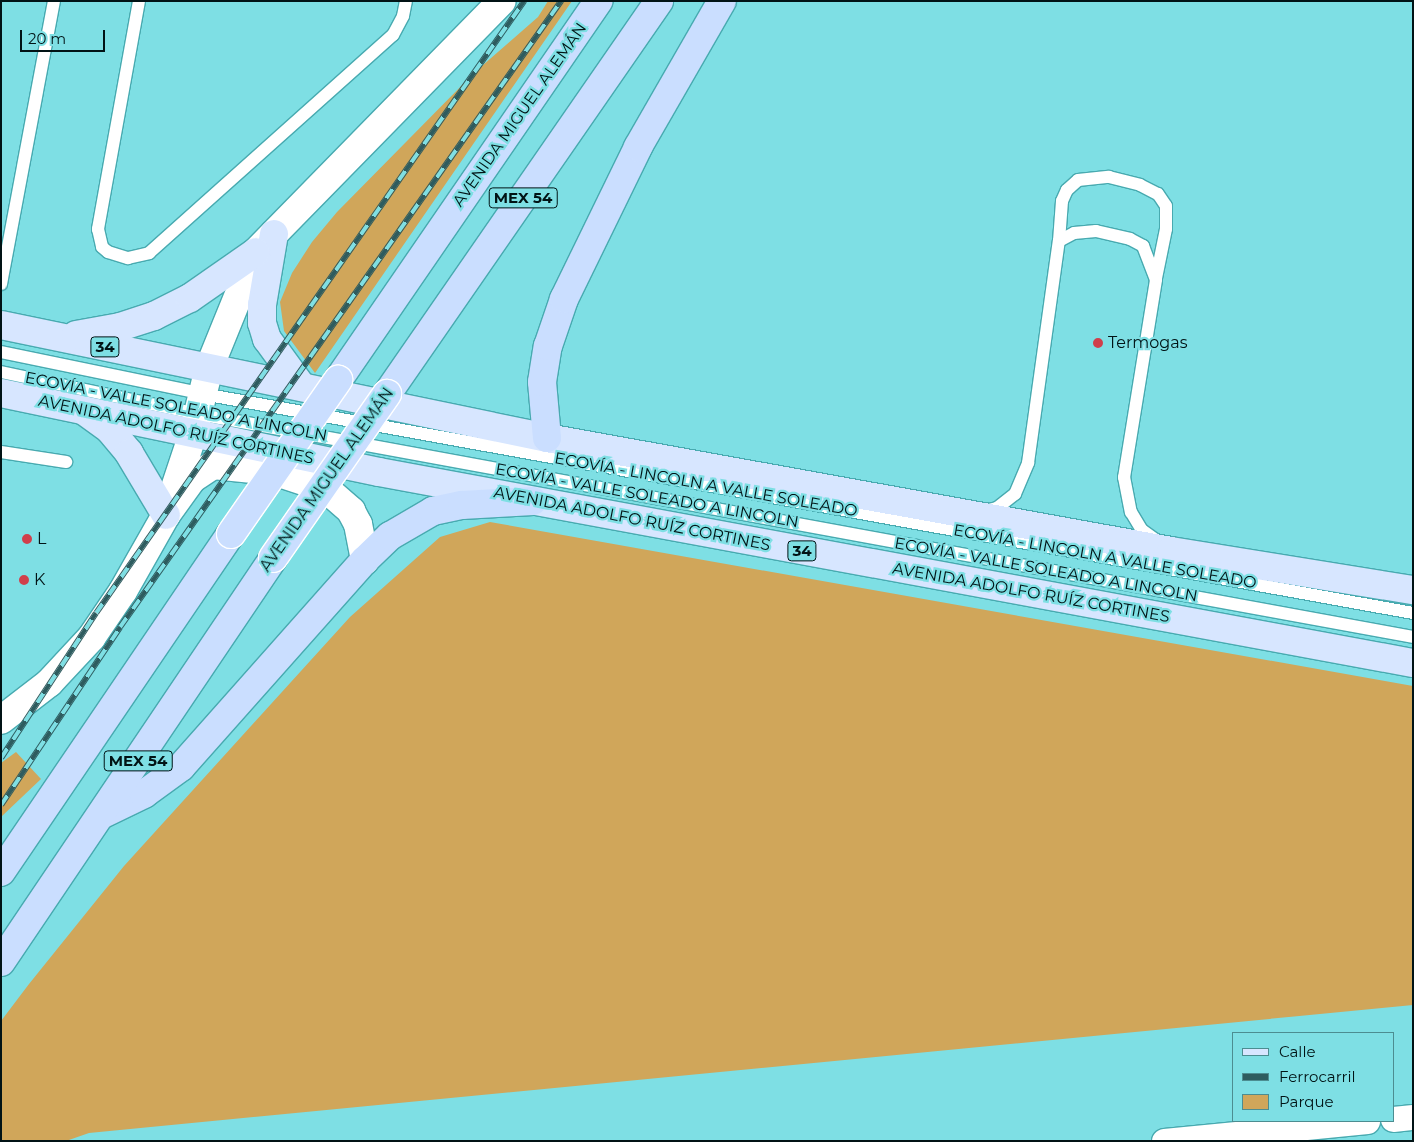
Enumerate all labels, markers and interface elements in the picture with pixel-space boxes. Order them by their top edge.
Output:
street label: AVENIDA MIGUEL ALEMÁN [449,19,591,211]
scale bar [22,20,108,52]
text: 20 m [28,29,66,48]
road number: MEX 54 [488,186,558,210]
place label: Termogas [1108,333,1187,353]
road number: 34 [90,334,120,360]
marker: Termogas [1092,337,1104,349]
street label: ECOVÍA - VALLE SOLEADO A LINCOLN [23,368,329,446]
street label: AVENIDA MIGUEL ALEMÁN [256,384,398,576]
street label: AVENIDA ADOLFO RUÍZ CORTINES [37,391,315,469]
street label: ECOVÍA - LINCOLN A VALLE SOLEADO [553,449,859,521]
street label: ECOVÍA - VALLE SOLEADO A LINCOLN [494,460,800,532]
street label: AVENIDA ADOLFO RUÍZ CORTINES [492,483,772,555]
street label: ECOVÍA - LINCOLN A VALLE SOLEADO [952,521,1258,593]
place label: L [37,529,46,549]
marker: L [21,533,33,545]
street label: ECOVÍA - VALLE SOLEADO A LINCOLN [893,534,1199,606]
road number: 34 [787,538,817,564]
street label: AVENIDA ADOLFO RUÍZ CORTINES [891,559,1171,627]
place label: K [34,570,45,590]
marker: K [18,574,30,586]
road number: MEX 54 [103,748,173,774]
legend [1232,1032,1394,1122]
text: Calle [1279,1042,1316,1061]
text: Ferrocarril [1279,1067,1356,1086]
text: Parque [1279,1092,1334,1111]

